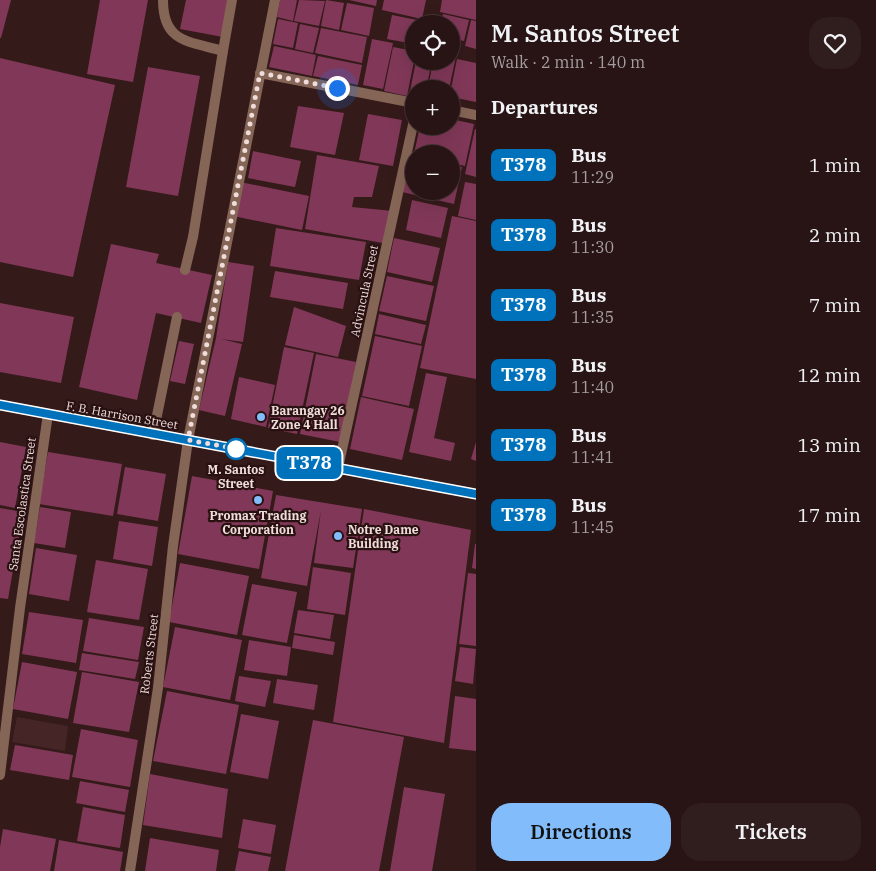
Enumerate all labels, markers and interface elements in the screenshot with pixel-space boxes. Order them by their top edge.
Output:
map controls [405,15,460,200]
button: locate [405,15,460,70]
text: M. Santos Street [491,17,679,49]
button: heart [809,17,861,69]
text: Walk · 2 min · 140 m [491,52,645,72]
your location [325,76,350,101]
button: + [405,80,460,135]
text: Departures [491,95,598,119]
text: Bus [571,143,606,167]
button: − [405,145,460,200]
text: T378 [501,153,546,176]
text: 1 min [809,153,861,177]
text: 11:29 [571,167,614,187]
text: Bus [571,213,606,237]
text: T378 [501,223,546,246]
text: 2 min [809,223,861,247]
text: 11:30 [571,237,614,257]
street label: Advincula Street [347,244,381,338]
text: Bus [571,283,606,307]
text: T378 [501,293,546,316]
text: 7 min [809,293,861,317]
text: 11:35 [571,307,614,327]
text: Bus [571,353,606,377]
text: T378 [501,363,546,386]
text: 12 min [798,363,861,387]
text: 11:40 [571,377,614,397]
street label: F. B. Harrison Street [65,398,179,432]
place label: Barangay 26 Zone 4 Hall [271,403,345,432]
marker: Barangay 26 Zone 4 Hall [255,411,267,423]
text: Bus [571,423,606,447]
text: T378 [501,433,546,456]
text: 13 min [798,433,861,457]
street label: Santa Escolastica Street [5,436,39,572]
marker: M. Santos Street [225,438,247,460]
line badge: T378 [274,447,344,479]
text: 11:41 [571,447,614,467]
text: T378 [286,451,332,474]
place label: M. Santos Street [208,462,264,491]
text: Bus [571,493,606,517]
marker: Promax Trading Corporation [252,494,264,506]
text: T378 [501,503,546,526]
text: 17 min [798,503,861,527]
place label: Promax Trading Corporation [210,508,307,537]
text: 11:45 [571,517,614,537]
place label: Notre Dame Building [348,522,419,551]
marker: Notre Dame Building [332,530,344,542]
street label: Roberts Street [137,613,161,695]
button: Directions [491,803,671,861]
button: Tickets [681,803,861,861]

